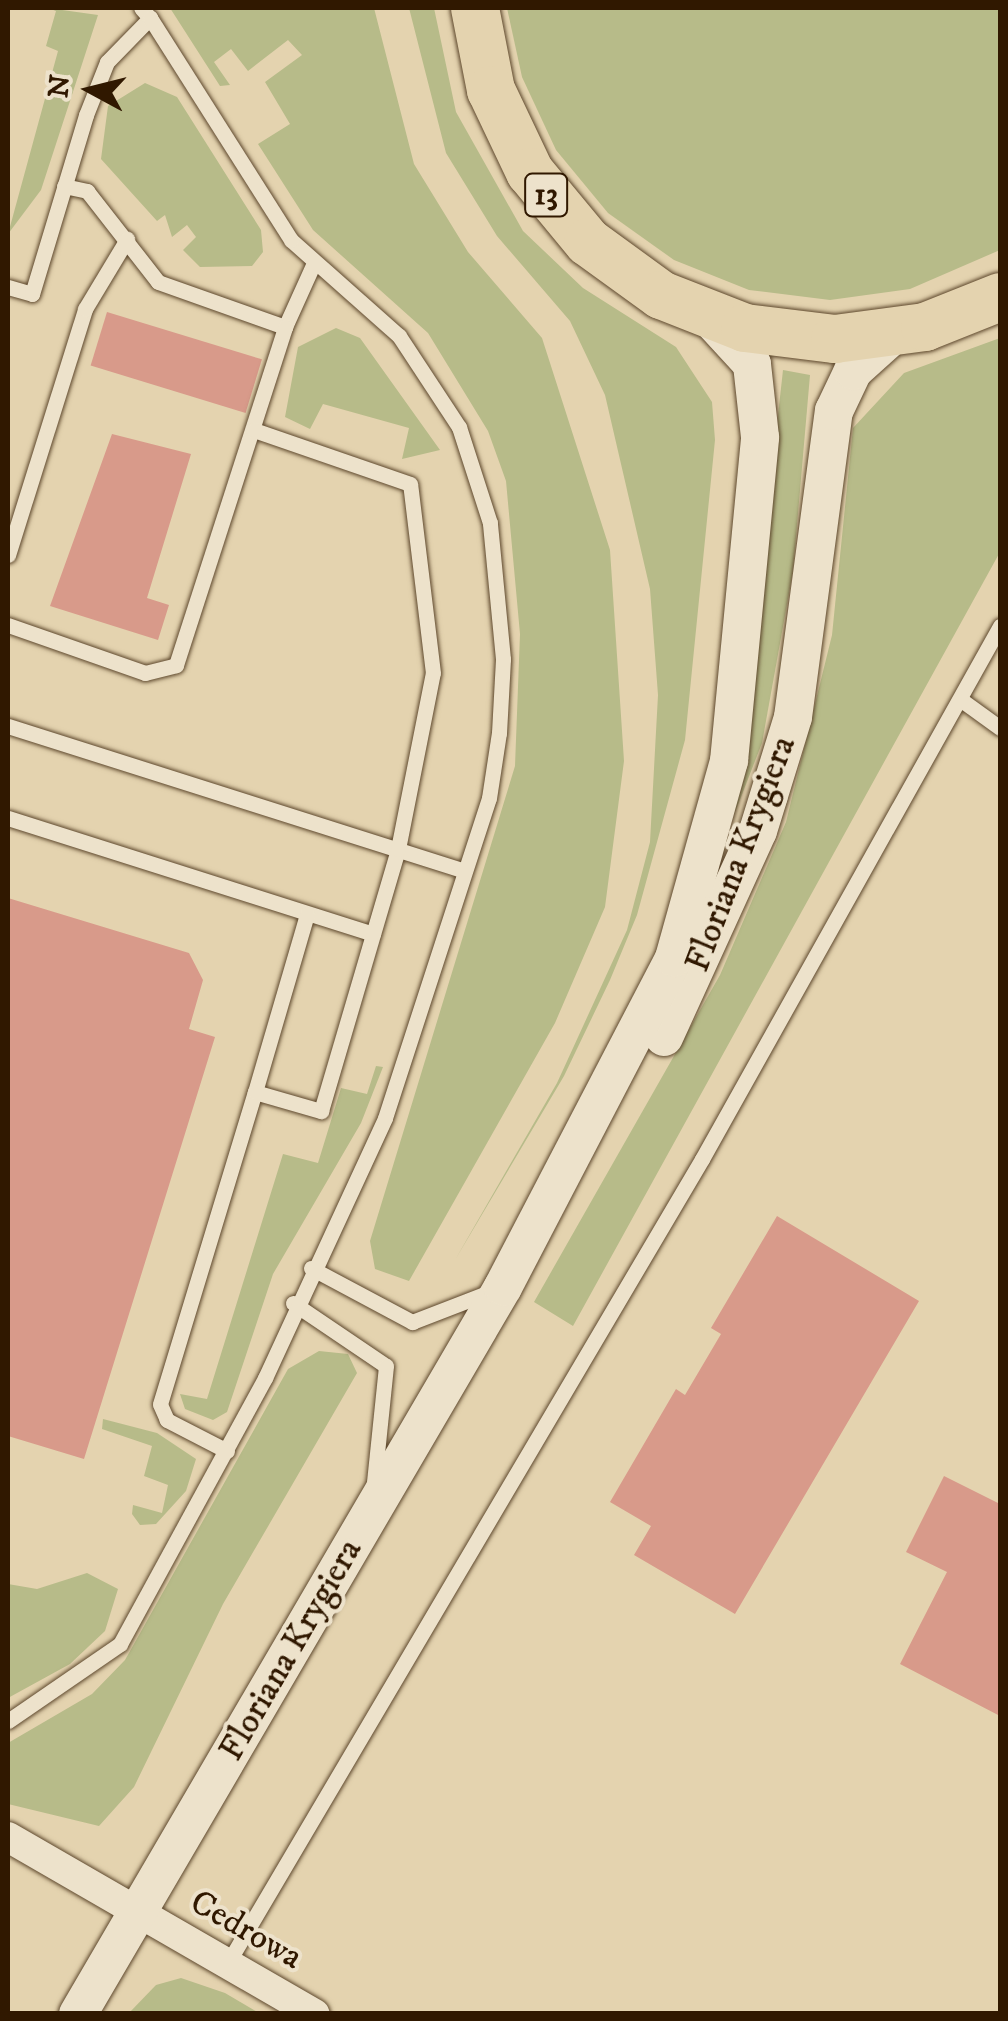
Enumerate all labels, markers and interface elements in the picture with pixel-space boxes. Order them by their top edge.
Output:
north arrow [40,40,140,140]
text: N [41,73,78,100]
road number: 13 [524,168,568,222]
street label: Floriana Krygiera [677,730,805,978]
street label: Floriana Krygiera [211,1532,371,1768]
street label: Cedrowa [182,1881,310,1979]

